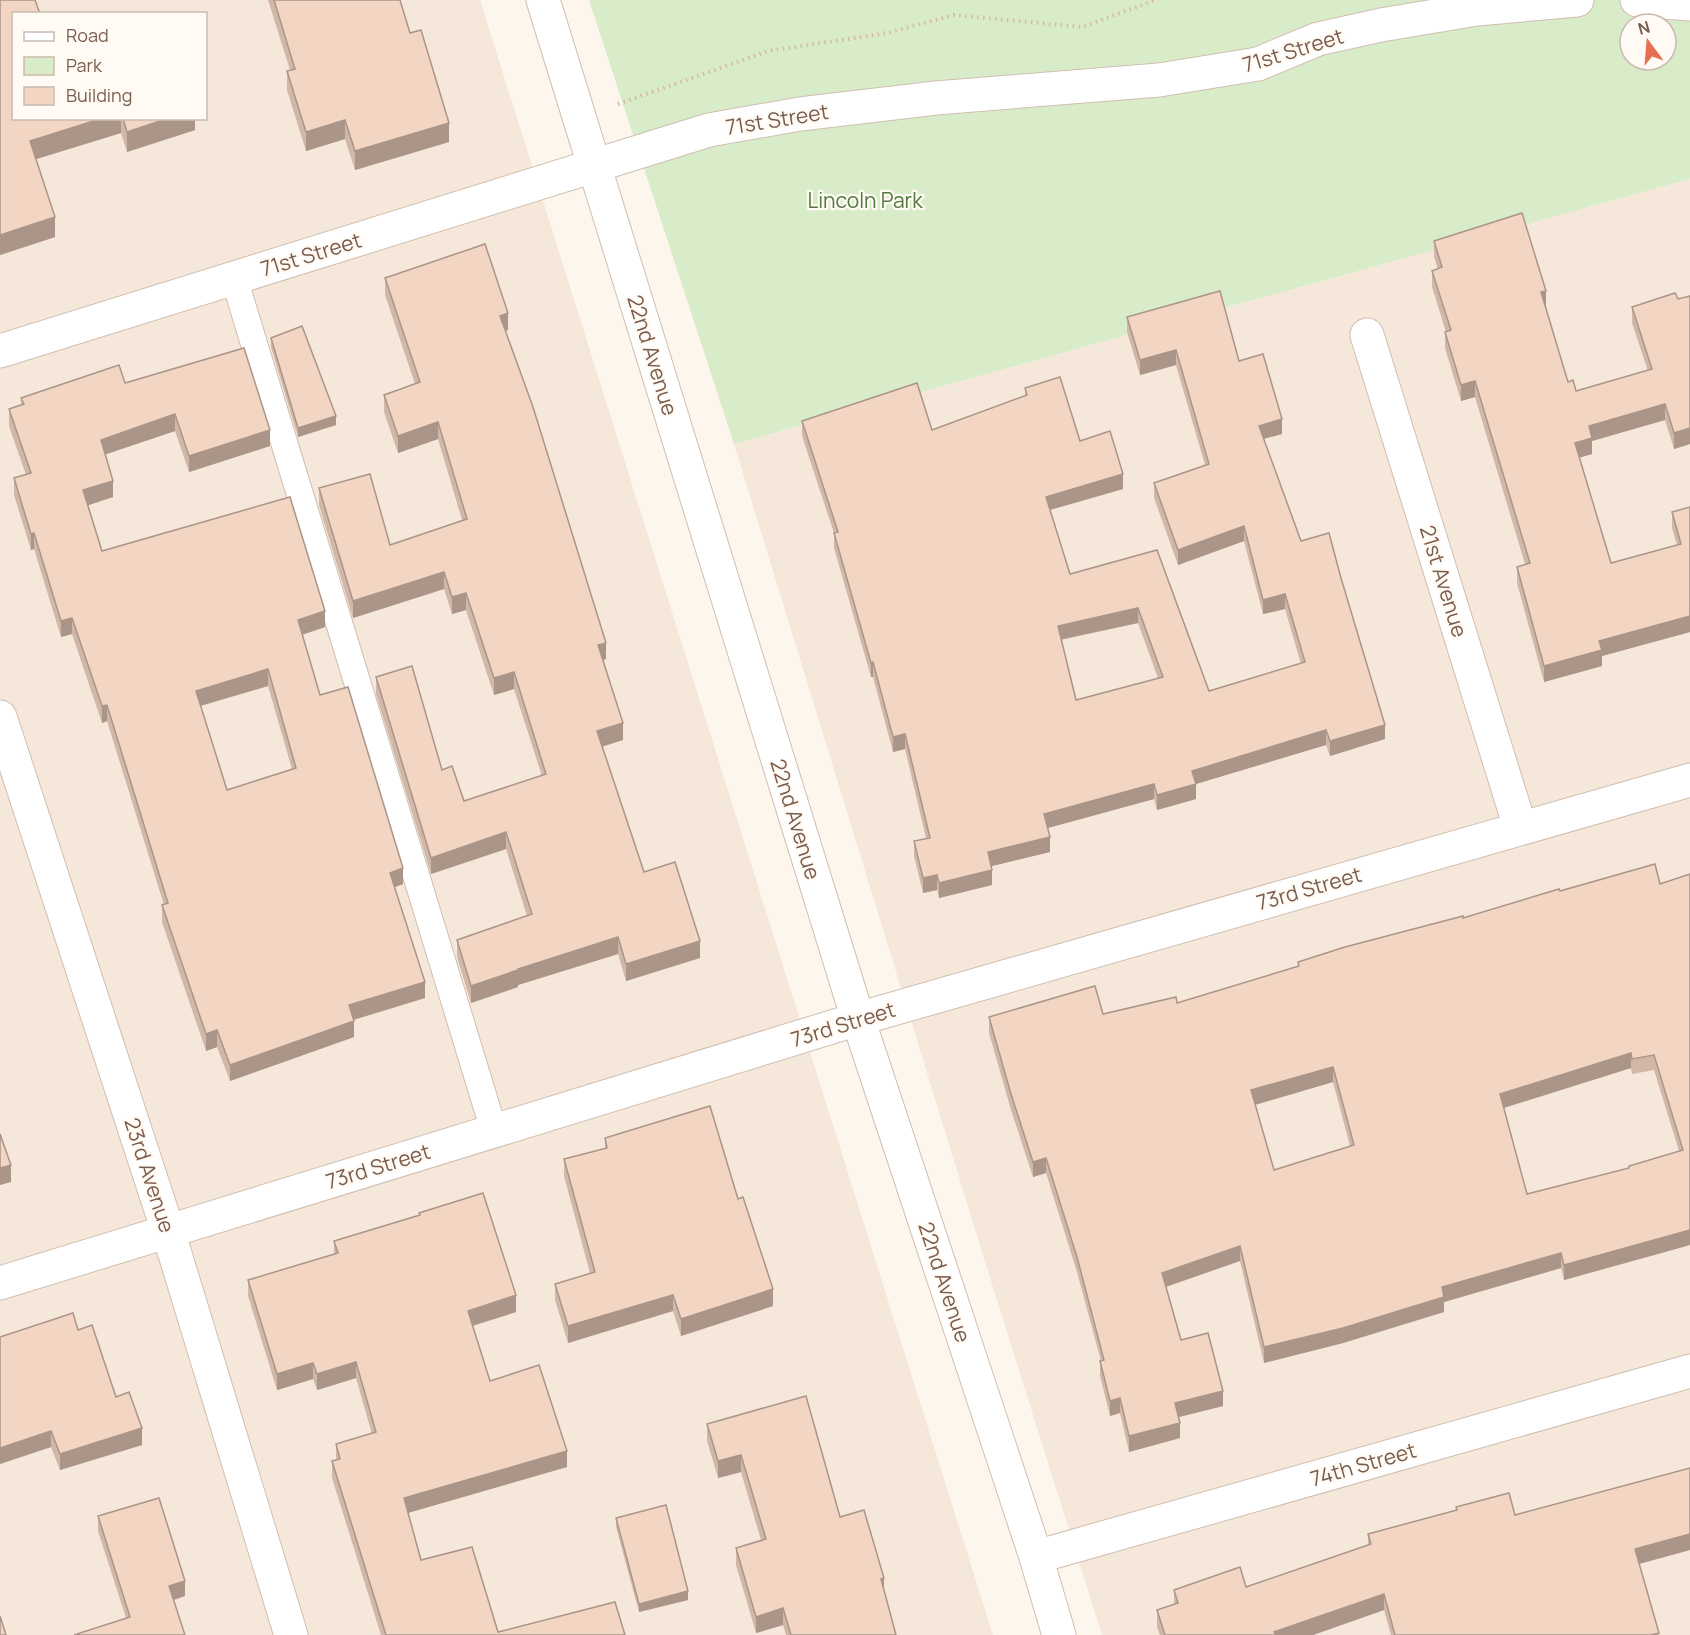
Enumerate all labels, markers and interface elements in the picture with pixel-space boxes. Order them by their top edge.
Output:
legend [12,12,207,120]
north arrow [1618,12,1678,72]
text: N [1635,15,1652,40]
street label: 71st Street [1239,21,1347,79]
text: Road [66,23,109,47]
text: Park [66,53,103,77]
text: Building [66,83,132,107]
street label: 71st Street [723,97,831,141]
park label: Lincoln Park [807,186,923,214]
street label: 71st Street [257,225,365,283]
street label: 22nd Avenue [621,291,685,419]
street label: 21st Avenue [1414,522,1474,640]
street label: 22nd Avenue [764,755,828,883]
street label: 73rd Street [1253,860,1365,916]
street label: 73rd Street [787,995,899,1053]
street label: 23rd Avenue [118,1114,182,1236]
street label: 73rd Street [322,1137,434,1195]
street label: 22nd Avenue [912,1218,978,1346]
street label: 74th Street [1307,1436,1419,1492]

